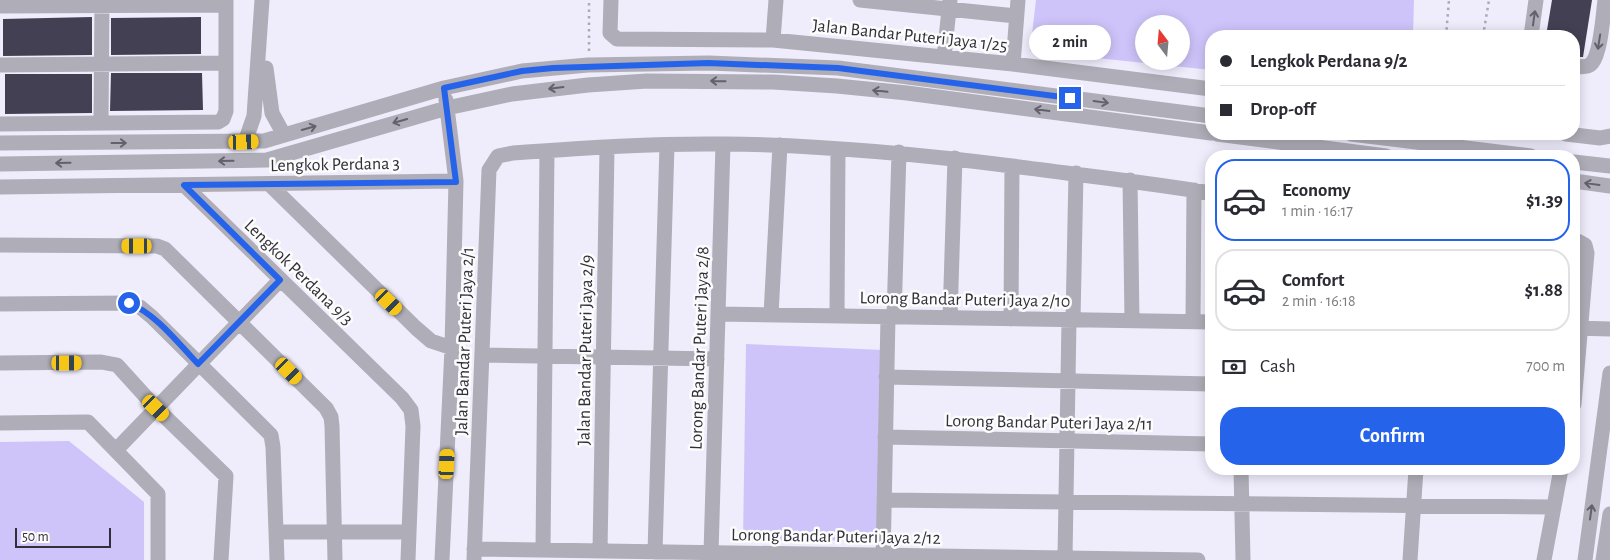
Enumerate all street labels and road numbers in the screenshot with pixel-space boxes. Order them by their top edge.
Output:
street label: Jalan Bandar Puteri Jaya 1/25 [811,17,1008,55]
street label: Lengkok Perdana 3 [270,155,400,175]
street label: Lengkok Perdana 9/3 [241,216,356,329]
street label: Lorong Bandar Puteri Jaya 2/8 [687,246,713,450]
street label: Jalan Bandar Puteri Jaya 2/1 [453,247,477,436]
street label: Jalan Bandar Puteri Jaya 2/9 [575,255,597,446]
street label: Lorong Bandar Puteri Jaya 2/10 [859,289,1071,311]
street label: Lorong Bandar Puteri Jaya 2/11 [945,412,1153,434]
street label: Lorong Bandar Puteri Jaya 2/12 [731,526,941,548]

